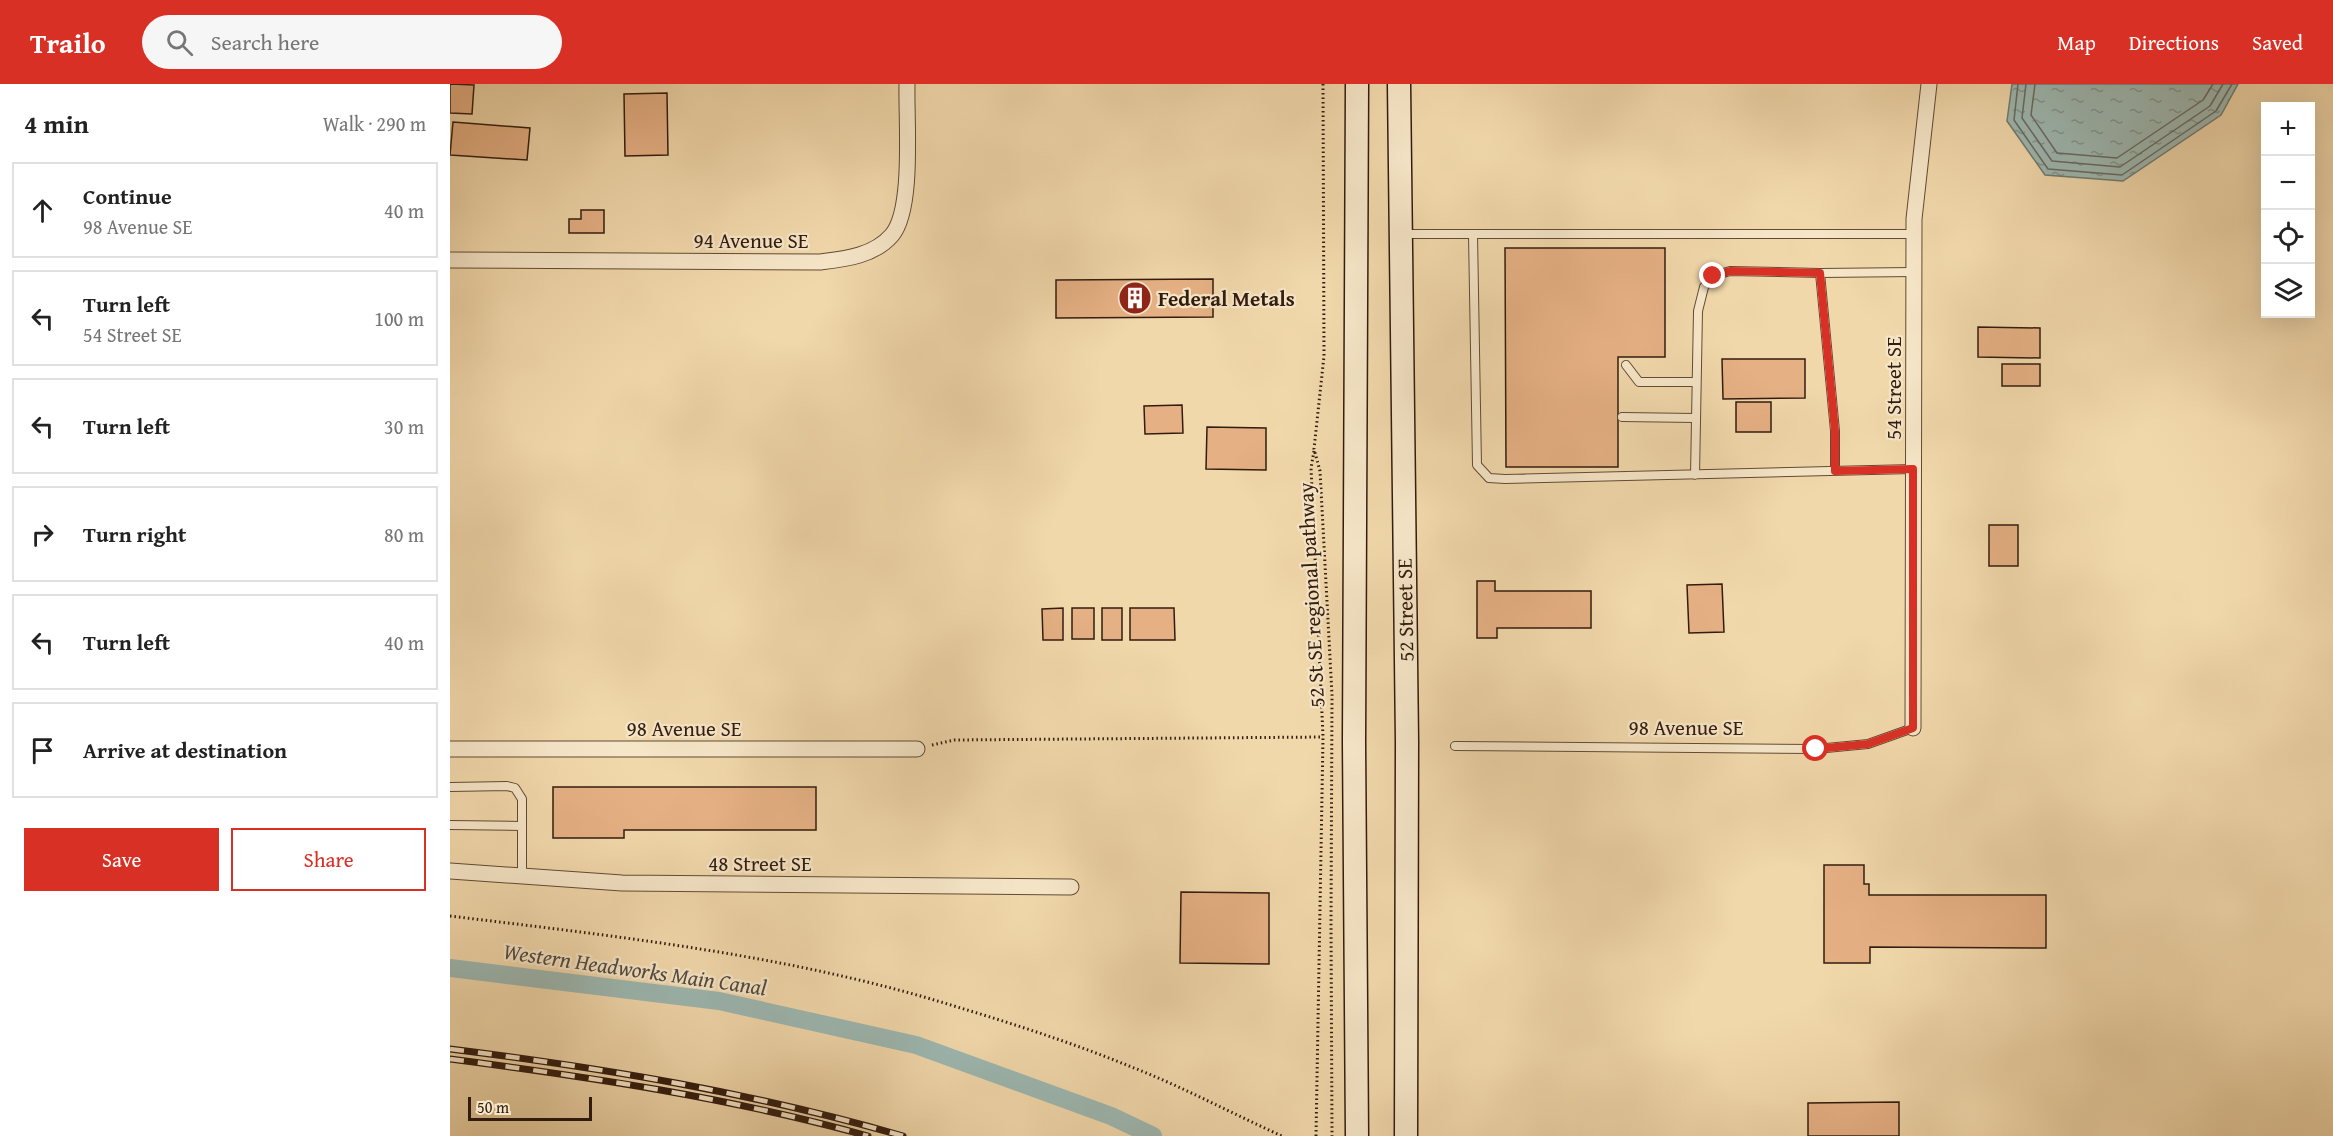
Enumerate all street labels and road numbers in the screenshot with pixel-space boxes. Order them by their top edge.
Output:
street label: 94 Avenue SE [694,225,809,256]
street label: 54 Street SE [1878,336,1909,440]
street label: 52 St SE regional pathway [1290,481,1332,708]
street label: 52 Street SE [1389,558,1421,662]
street label: 98 Avenue SE [1629,712,1744,743]
street label: 98 Avenue SE [627,713,742,744]
street label: 48 Street SE [708,848,812,879]

